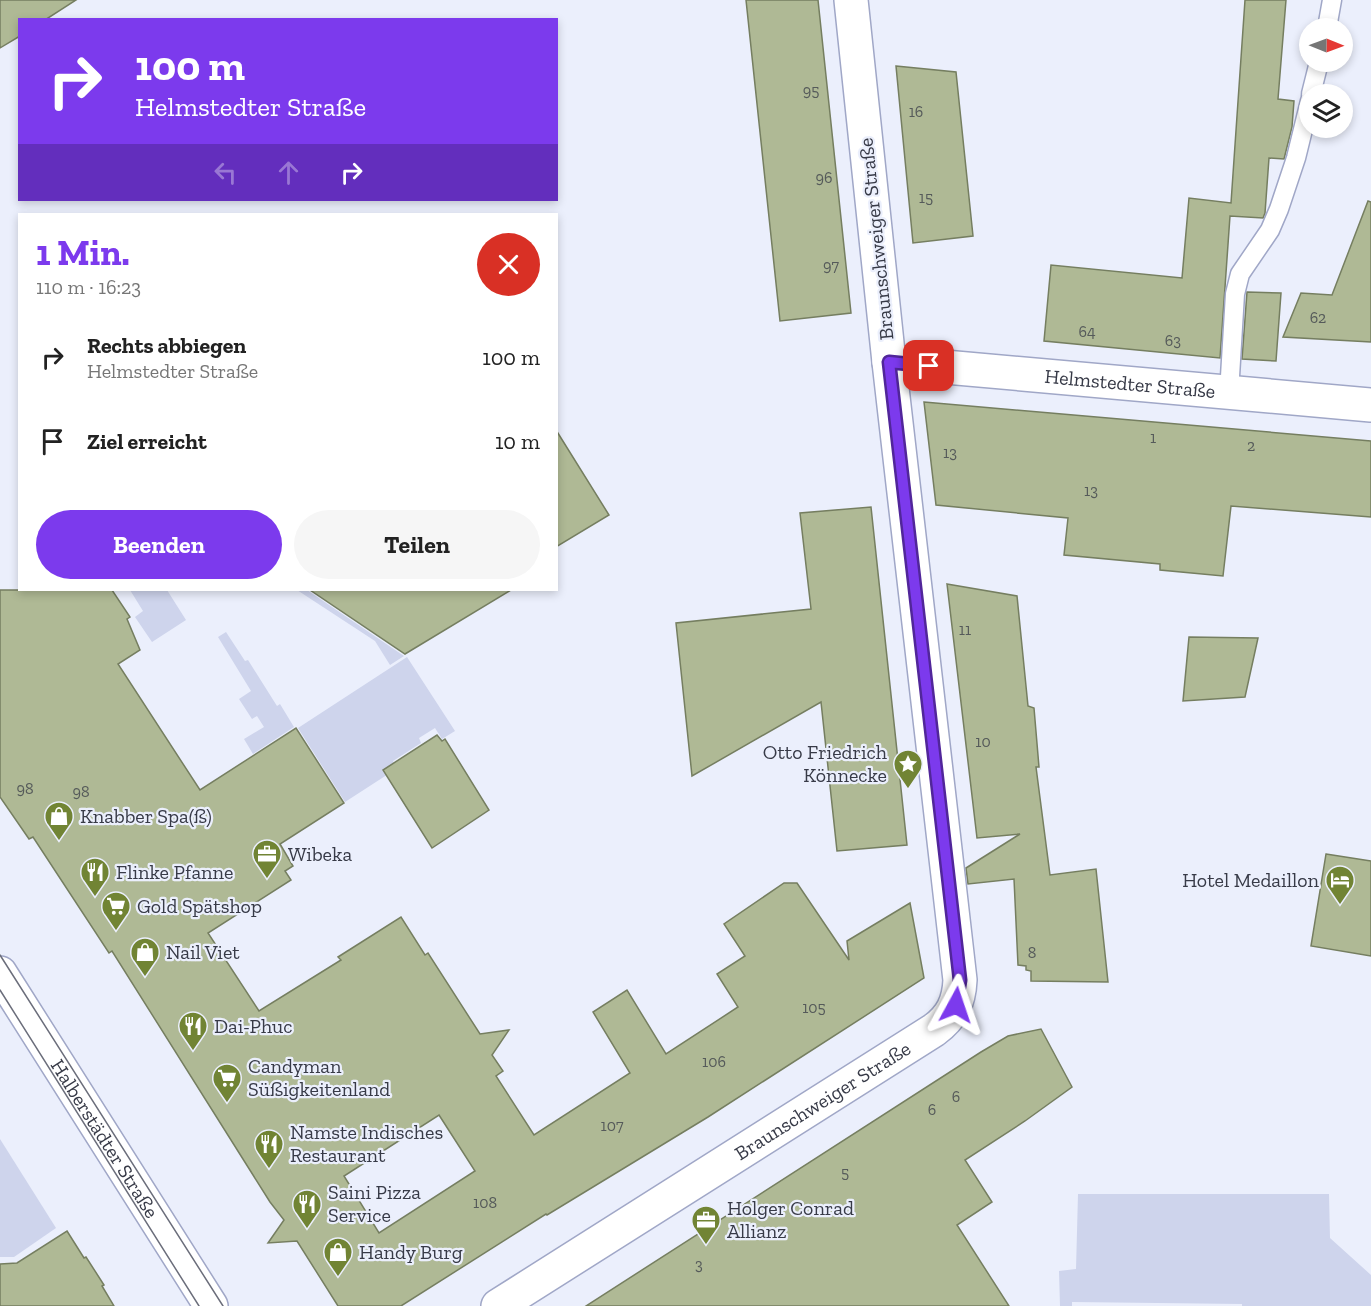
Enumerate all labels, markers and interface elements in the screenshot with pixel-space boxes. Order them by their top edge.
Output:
north arrow [1299,18,1353,72]
map controls [1299,18,1353,138]
text: 100 m [135,40,245,91]
icon: right [36,42,114,120]
house number: 95 [803,81,819,100]
button: layers [1299,84,1353,138]
text: Helmstedter Straße [135,91,366,123]
house number: 16 [909,102,923,121]
street label: Braunschweiger Straße [853,137,899,341]
icon: left [209,156,242,189]
icon: ahead [272,156,305,189]
icon: right [335,156,368,189]
house number: 96 [816,168,833,187]
house number: 15 [919,188,933,207]
text: 1 Min. [36,231,130,274]
button: close [477,233,540,296]
house number: 97 [823,256,839,275]
text: 110 m · 16:23 [36,275,141,299]
house number: 62 [1310,308,1326,327]
house number: 64 [1078,322,1096,341]
house number: 63 [1165,331,1181,350]
text: Rechts abbiegen [87,332,246,359]
pin [903,340,954,391]
icon: right [36,341,69,374]
text: 100 m [482,344,540,371]
icon: arrive [912,349,945,382]
text: Helmstedter Straße [87,359,258,383]
street label: Helmstedter Straße [1044,364,1216,403]
icon: arrive [36,425,69,458]
text: Ziel erreicht [87,428,207,455]
text: 10 m [495,428,540,455]
house number: 1 [1150,428,1156,447]
house number: 2 [1247,436,1255,455]
house number: 13 [943,443,957,462]
house number: 13 [1084,481,1098,500]
button: Beenden [36,510,282,579]
button: Teilen [294,510,540,579]
house number: 11 [959,620,971,639]
house number: 10 [975,732,991,751]
place label: Otto Friedrich Könnecke [763,740,888,787]
place icon: Otto Friedrich Könnecke [892,748,924,790]
house number: 98 [16,779,34,798]
house number: 98 [72,782,90,801]
shop icon: Knabber Spa(ß) [43,800,75,842]
place label: Knabber Spa(ß) [80,804,212,828]
office icon: Wibeka [251,838,283,880]
place label: Wibeka [288,842,352,866]
restaurant icon: Flinke Pfanne [79,856,111,898]
place label: Flinke Pfanne [116,860,233,884]
hotel icon: Hotel Medaillon [1324,864,1356,906]
place label: Hotel Medaillon [1182,868,1320,892]
supermarket icon: Gold Spätshop [100,890,132,932]
place label: Gold Spätshop [137,894,262,918]
shop icon: Nail Viet [129,936,161,978]
place label: Nail Viet [166,940,240,964]
house number: 8 [1028,943,1036,962]
position arrow [924,973,988,1037]
house number: 105 [802,998,826,1017]
restaurant icon: Dai-Phuc [177,1010,209,1052]
place label: Dai-Phuc [214,1014,293,1038]
street label: Braunschweiger Straße [730,1036,915,1165]
house number: 106 [702,1052,726,1071]
place label: Candyman Süßigkeitenland [248,1054,390,1101]
street label: Halberstädter Straße [46,1055,164,1222]
supermarket icon: Candyman Süßigkeitenland [211,1062,243,1104]
house number: 6 [952,1087,960,1106]
house number: 6 [928,1100,936,1119]
house number: 107 [601,1116,624,1135]
place label: Namste Indisches Restaurant [290,1120,443,1167]
restaurant icon: Namste Indisches Restaurant [253,1128,285,1170]
house number: 5 [841,1163,849,1182]
place label: Saini Pizza Service [328,1180,421,1227]
restaurant icon: Saini Pizza Service [291,1188,323,1230]
house number: 108 [473,1193,497,1212]
place label: Holger Conrad Allianz [727,1196,854,1243]
office icon: Holger Conrad Allianz [690,1204,722,1246]
shop icon: Handy Burg [322,1236,354,1278]
place label: Handy Burg [359,1240,463,1264]
house number: 3 [695,1255,703,1274]

